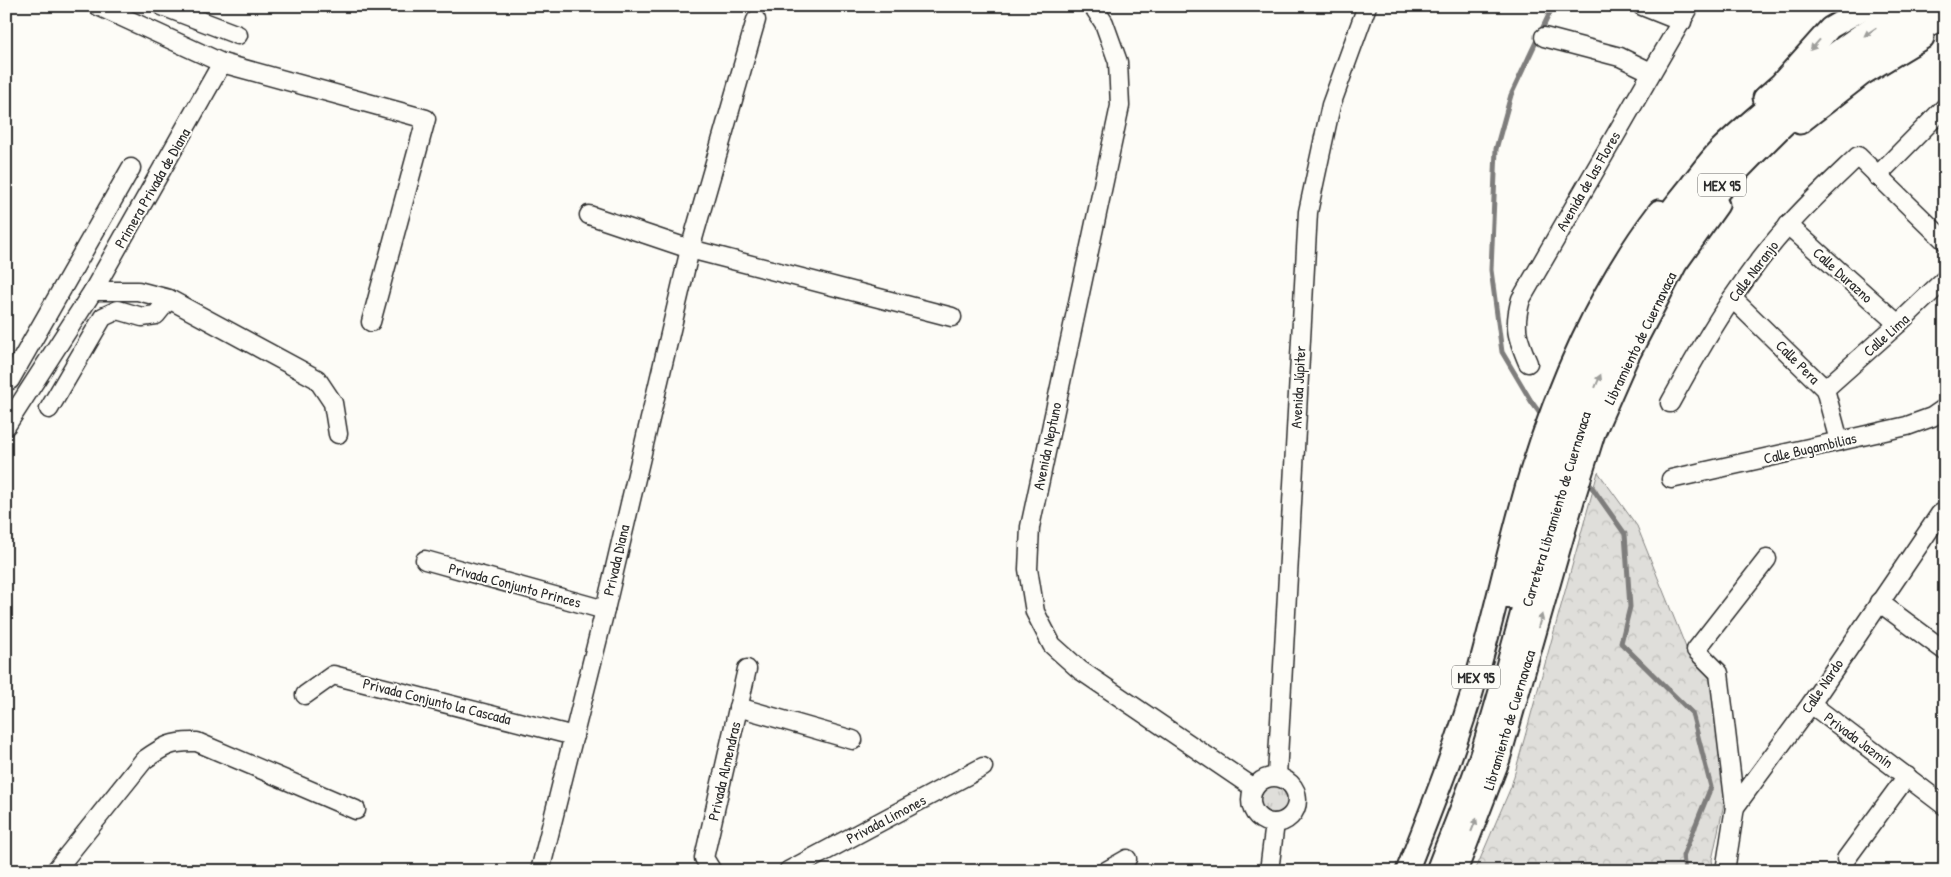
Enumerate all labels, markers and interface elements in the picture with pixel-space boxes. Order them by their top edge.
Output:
one-way arrow [1863,27,1876,37]
one-way arrow [1809,38,1821,50]
street label: Primera Privada de Diana [109,124,195,252]
street label: Avenida de las Flores [1551,127,1625,235]
road number: MEX 95 [1698,174,1746,196]
street label: Calle Naranjo [1723,236,1783,306]
street label: Calle Durazno [1808,242,1878,308]
street label: Libramiento de Cuernavaca [1599,268,1681,408]
street label: Calle Lima [1859,309,1914,361]
street label: Calle Pera [1771,335,1825,389]
street label: Avenida Júpiter [1285,345,1311,429]
one-way arrow [1595,374,1603,388]
street label: Avenida Neptuno [1027,400,1067,492]
street label: Carretera Libramiento de Cuernavaca [1516,409,1596,609]
street label: Calle Bugambilias [1761,427,1859,469]
street label: Privada Diana [598,522,634,598]
street label: Privada Conjunto Princes [447,557,584,613]
one-way arrow [1536,613,1544,628]
street label: Libramiento de Cuernavaca [1478,647,1540,793]
street label: Calle Nardo [1796,655,1848,717]
road number: MEX 95 [1452,666,1500,689]
street label: Privada Conjunto la Cascada [361,672,513,730]
street label: Privada Jazmín [1820,707,1898,773]
street label: Privada Almendras [702,719,746,823]
street label: Privada Limones [843,789,930,849]
one-way arrow [1471,818,1479,833]

